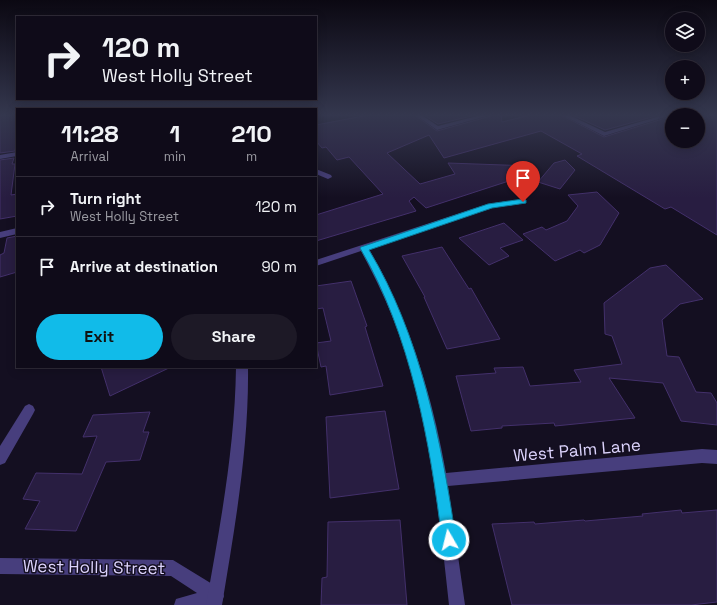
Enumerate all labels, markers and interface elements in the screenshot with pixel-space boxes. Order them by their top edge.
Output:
map controls [665,12,705,148]
button: layers [665,12,705,52]
text: 120 m [102,29,180,65]
icon: right [36,32,88,84]
button: + [665,60,705,100]
text: West Holly Street [102,64,253,87]
button: − [665,108,705,148]
text: 11:28 [61,118,119,149]
text: 1 [169,118,180,149]
text: 210 [231,118,272,149]
text: Arrival [71,148,109,165]
text: min [164,148,186,165]
text: m [246,148,257,165]
pin [506,161,540,202]
icon: arrive [512,167,534,189]
text: Turn right [70,189,141,208]
icon: right [36,196,58,218]
text: 120 m [255,197,297,216]
text: West Holly Street [70,208,179,225]
icon: arrive [36,256,58,278]
text: Arrive at destination [70,257,218,276]
text: 90 m [261,257,297,276]
button: Exit [36,314,163,360]
button: Share [171,314,297,360]
street label: West Palm Lane [512,433,642,467]
position arrow [428,519,470,561]
street label: West Holly Street [23,555,166,579]

